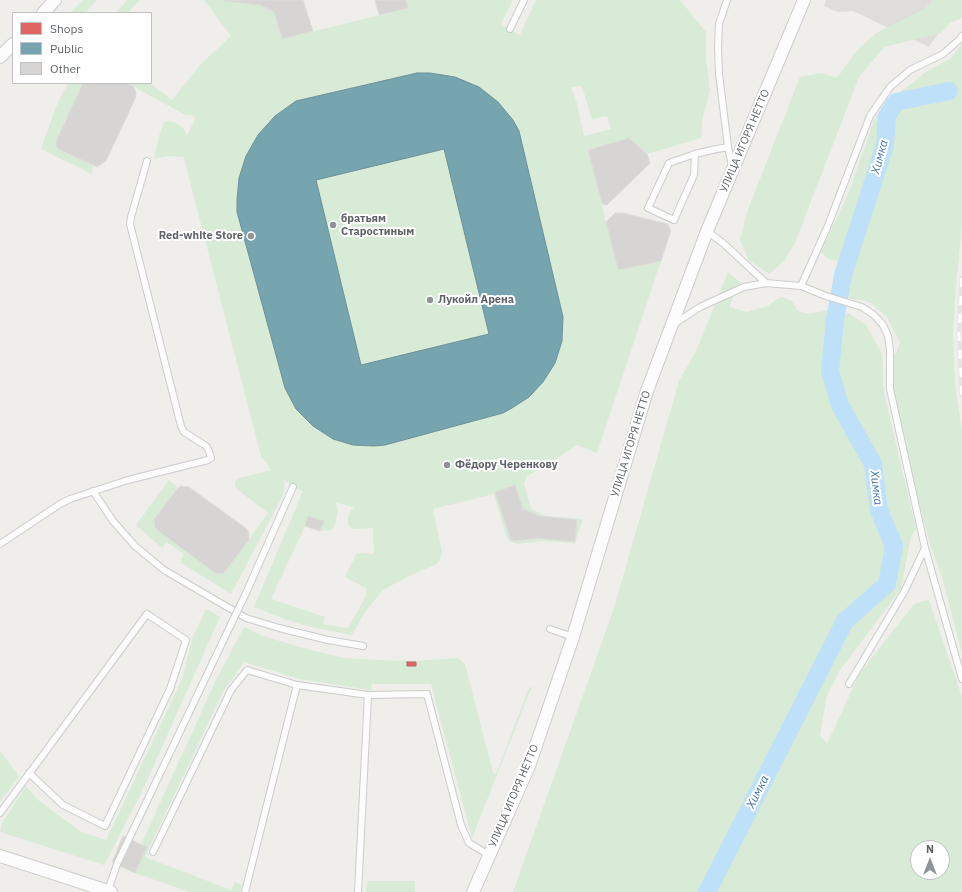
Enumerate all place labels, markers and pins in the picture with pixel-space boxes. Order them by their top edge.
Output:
place label: братьям Старостиным [341,212,414,238]
marker: братьям Старостиным [328,220,338,230]
place label: Red-white Store [159,229,243,243]
marker: Red-white Store [246,231,256,241]
place label: Лукойл Арена [438,293,514,307]
marker: Лукойл Арена [425,295,435,305]
place label: Фёдору Черенкову [455,458,558,472]
marker: Фёдору Черенкову [442,460,452,470]

